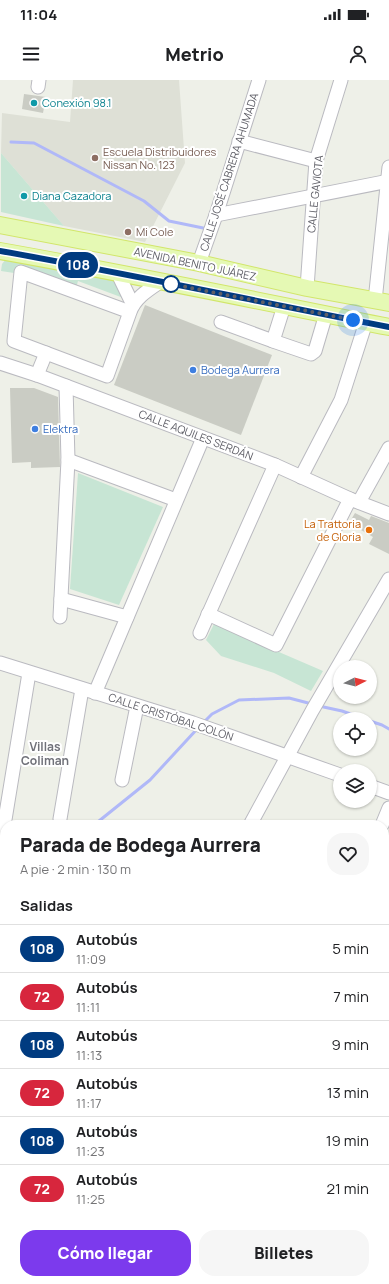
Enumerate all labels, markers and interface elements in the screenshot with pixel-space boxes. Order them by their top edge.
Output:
text: 11:04 [20,4,57,25]
text: Metrio [165,42,224,66]
icon: menu [20,43,42,65]
icon: person [347,43,369,65]
street label: CALLE JOSÉ CABRERA AHUMADA [196,91,261,253]
place label: Conexión 98.1 [42,95,112,110]
marker: Conexión 98.1 [29,98,39,108]
place label: Escuela Distribuidores Nissan No. 123 [103,144,217,172]
marker: Escuela Distribuidores Nissan No. 123 [90,153,100,163]
street label: CALLE GAVIOTA [303,154,326,234]
place label: Diana Cazadora [32,188,111,203]
marker: Diana Cazadora [19,191,29,201]
place label: Mi Cole [136,224,174,239]
marker: Mi Cole [123,227,133,237]
street label: AVENIDA BENITO JUÁREZ [133,243,258,284]
line badge: 108 [55,252,101,278]
text: 108 [66,255,90,274]
unlabelled marker [162,275,180,293]
your location [343,310,363,330]
place label: Bodega Aurrera [201,362,280,377]
marker: Bodega Aurrera [188,365,198,375]
street label: CALLE AQUILES SERDÁN [137,406,256,463]
place label: Elektra [43,421,78,436]
marker: Elektra [30,424,40,434]
place label: La Trattoria de Gloria [304,516,361,544]
marker: La Trattoria de Gloria [364,525,374,535]
north arrow [333,660,377,704]
map controls [333,660,377,808]
street label: CALLE CRISTÓBAL COLÓN [107,689,236,744]
button: locate [333,712,377,756]
district label: Villas Coliman [21,738,69,769]
button: layers [333,764,377,808]
text: Parada de Bodega Aurrera [20,832,261,858]
button: heart [327,833,369,875]
text: A pie · 2 min · 130 m [20,860,131,878]
text: Salidas [20,895,73,916]
text: Autobús [76,929,138,950]
text: 5 min [332,938,369,959]
text: 108 [30,939,54,958]
text: 11:09 [76,950,106,968]
text: Autobús [76,977,138,998]
text: 7 min [333,986,369,1007]
text: 72 [34,987,50,1006]
text: 11:11 [76,998,100,1016]
text: Autobús [76,1025,138,1046]
text: 9 min [332,1034,369,1055]
text: 108 [30,1035,54,1054]
text: 11:13 [76,1046,102,1064]
text: Autobús [76,1073,138,1094]
text: 13 min [327,1082,369,1103]
text: 72 [34,1083,50,1102]
text: 11:17 [76,1094,102,1112]
text: Autobús [76,1121,138,1142]
text: 19 min [326,1130,369,1151]
text: 108 [30,1131,54,1150]
text: 11:23 [76,1142,105,1160]
text: Autobús [76,1169,138,1190]
text: 21 min [326,1178,369,1199]
text: 72 [34,1179,50,1198]
text: 11:25 [76,1190,105,1208]
button: Cómo llegar [20,1230,191,1276]
button: Billetes [199,1230,369,1276]

